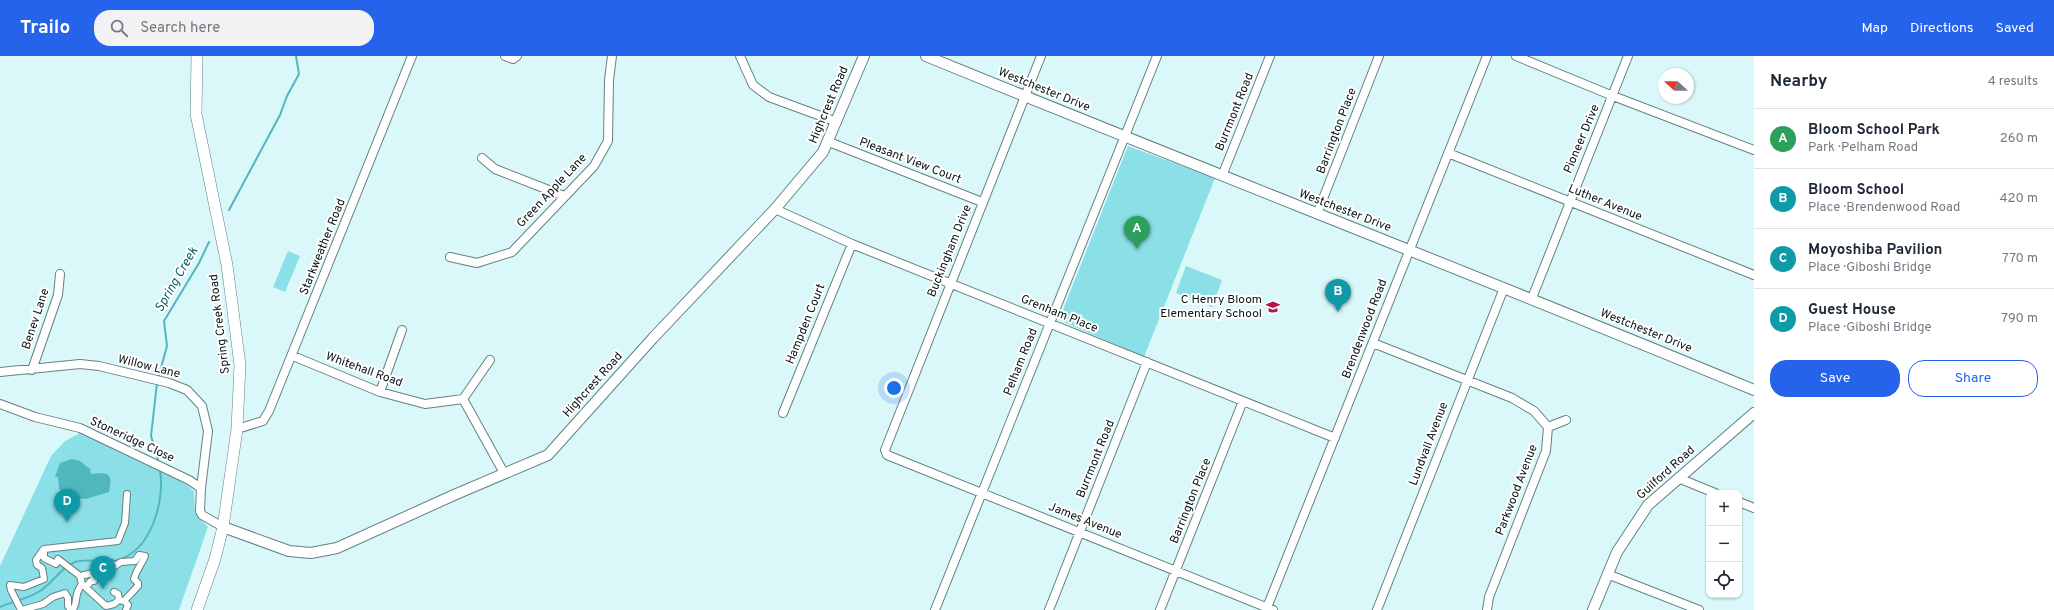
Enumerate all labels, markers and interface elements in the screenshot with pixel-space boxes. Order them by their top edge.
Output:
search box [94,10,374,46]
text: Trailo [20,16,70,40]
icon: search [108,17,130,39]
text: Search here [140,19,220,38]
text: Map [1862,20,1888,37]
text: Directions [1910,20,1974,37]
text: Saved [1996,20,2034,37]
street label: Highcrest Road [806,64,852,146]
street label: Westchester Drive [996,64,1092,116]
north arrow [1658,68,1694,104]
street label: Burrmont Road [1212,71,1258,153]
text: Nearby [1770,71,1827,93]
text: 4 results [1988,74,2038,90]
street label: Barrington Place [1313,86,1361,176]
street label: Pioneer Drive [1560,102,1604,176]
text: Bloom School Park [1808,121,1940,140]
text: A [1778,131,1788,147]
text: 260 m [2000,131,2038,147]
street label: Pleasant View Court [857,134,963,188]
text: Park · Pelham Road [1808,140,1918,156]
street label: Green Apple Lane [514,151,590,231]
street label: Luther Avenue [1566,181,1644,225]
text: Bloom School [1808,181,1904,200]
street label: Westchester Drive [1296,186,1394,236]
text: B [1779,191,1787,207]
text: 420 m [2000,191,2038,207]
street label: Starkweather Road [296,196,350,298]
text: Place · Brendenwood Road [1808,200,1960,216]
street label: Buckingham Drive [924,202,976,300]
pin: A [1124,216,1150,249]
text: Moyoshiba Pavilion [1808,241,1942,260]
water label: Spring Creek [152,244,202,315]
text: C [1779,251,1787,267]
text: 770 m [2002,251,2038,267]
text: Place · Giboshi Bridge [1808,260,1931,276]
street label: Spring Creek Road [206,273,234,375]
street label: Brendenwood Road [1339,277,1391,381]
pin: B [1325,279,1351,312]
street label: Hampden Court [783,281,829,367]
street label: Benev Lane [19,286,53,352]
street label: Grenham Place [1018,291,1100,337]
place label: C Henry Bloom Elementary School [1160,292,1262,322]
school or university icon: C Henry Bloom Elementary School [1265,299,1281,315]
text: Guest House [1808,301,1896,320]
street label: Westchester Drive [1598,305,1694,357]
text: D [1778,311,1788,327]
text: 790 m [2001,311,2038,327]
text: Place · Giboshi Bridge [1808,320,1931,336]
street label: Pelham Road [1000,326,1042,398]
street label: Whitehall Road [323,349,405,391]
street label: Highcrest Road [559,349,627,421]
street label: Willow Lane [116,351,182,383]
button: Save [1770,360,1900,397]
button: Share [1908,360,2038,397]
your location [884,378,904,398]
street label: Lundvall Avenue [1406,400,1452,488]
street label: Stoneridge Close [87,413,177,467]
street label: Burrmont Road [1073,418,1119,500]
street label: Parkwood Avenue [1492,442,1542,538]
street label: Guilford Road [1633,443,1699,503]
street label: Barrington Place [1167,456,1215,546]
pin: D [54,489,80,522]
map controls [1706,490,1742,598]
button: + [1706,490,1742,526]
street label: James Avenue [1046,499,1124,543]
button: − [1706,526,1742,562]
pin: C [90,556,116,589]
button: locate [1706,562,1742,598]

